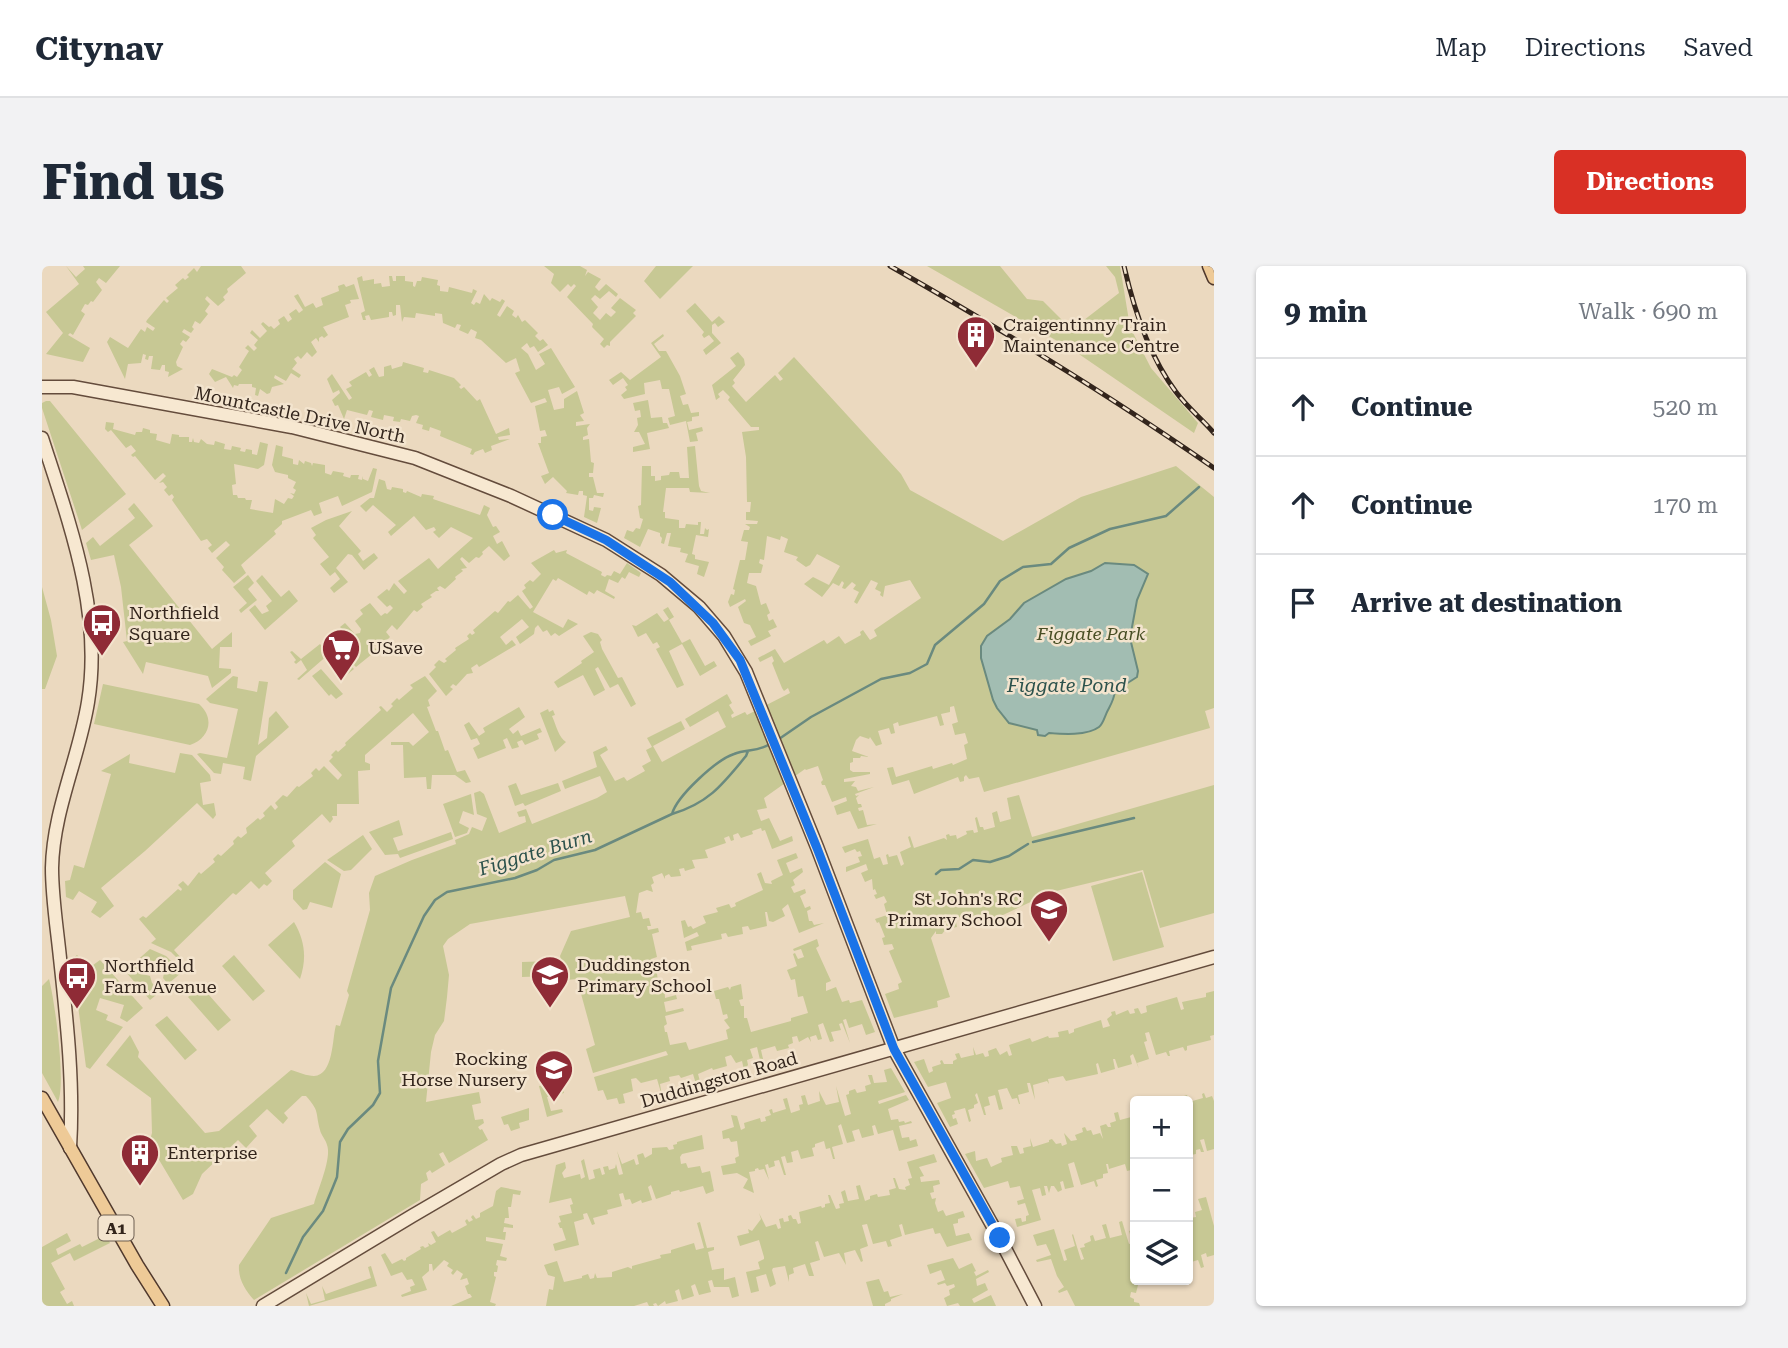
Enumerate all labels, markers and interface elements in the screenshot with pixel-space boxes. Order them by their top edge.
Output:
text: Citynav [35,29,163,68]
text: Map [1435,34,1487,62]
text: Directions [1525,34,1645,62]
text: Saved [1683,34,1753,62]
button: Directions [1554,150,1746,214]
text: Find us [42,154,225,211]
text: 9 min [1284,294,1367,329]
text: Walk · 690 m [1579,298,1718,325]
building icon: Craigentinny Train Maintenance Centre [955,314,997,369]
place label: Craigentinny Train Maintenance Centre [1003,314,1179,356]
street label: Mountcastle Drive North [193,382,408,447]
icon: ahead [1284,388,1322,426]
text: Continue [1351,392,1473,422]
text: 520 m [1653,394,1718,421]
icon: ahead [1284,486,1322,524]
text: Continue [1351,490,1473,520]
text: 170 m [1653,492,1718,519]
route start [537,499,568,530]
icon: arrive [1284,584,1322,622]
text: Arrive at destination [1351,588,1622,618]
bus stop icon: Northfield Square [81,602,123,657]
place label: Northfield Square [129,602,220,644]
park label: Figgate Park [1036,623,1145,644]
supermarket icon: USave [320,627,362,682]
place label: USave [368,637,423,658]
water label: Figgate Pond [1006,674,1127,697]
water label: Figgate Burn [475,824,595,881]
place label: St John's RC Primary School [887,888,1022,930]
school or university icon: St John's RC Primary School [1028,888,1070,943]
school or university icon: Duddingston Primary School [529,954,571,1009]
place label: Duddingston Primary School [577,954,712,996]
bus stop icon: Northfield Farm Avenue [56,955,98,1010]
place label: Northfield Farm Avenue [104,955,217,997]
street label: Duddingston Road [638,1047,800,1112]
place label: Rocking Horse Nursery [401,1048,528,1090]
school or university icon: Rocking Horse Nursery [533,1048,575,1103]
map controls [1130,1096,1193,1285]
button: + [1130,1096,1193,1159]
building icon: Enterprise [119,1132,161,1187]
place label: Enterprise [167,1142,257,1163]
button: − [1130,1159,1193,1222]
road number: A1 [98,1216,134,1240]
route end [984,1222,1015,1253]
button: layers [1130,1222,1193,1285]

